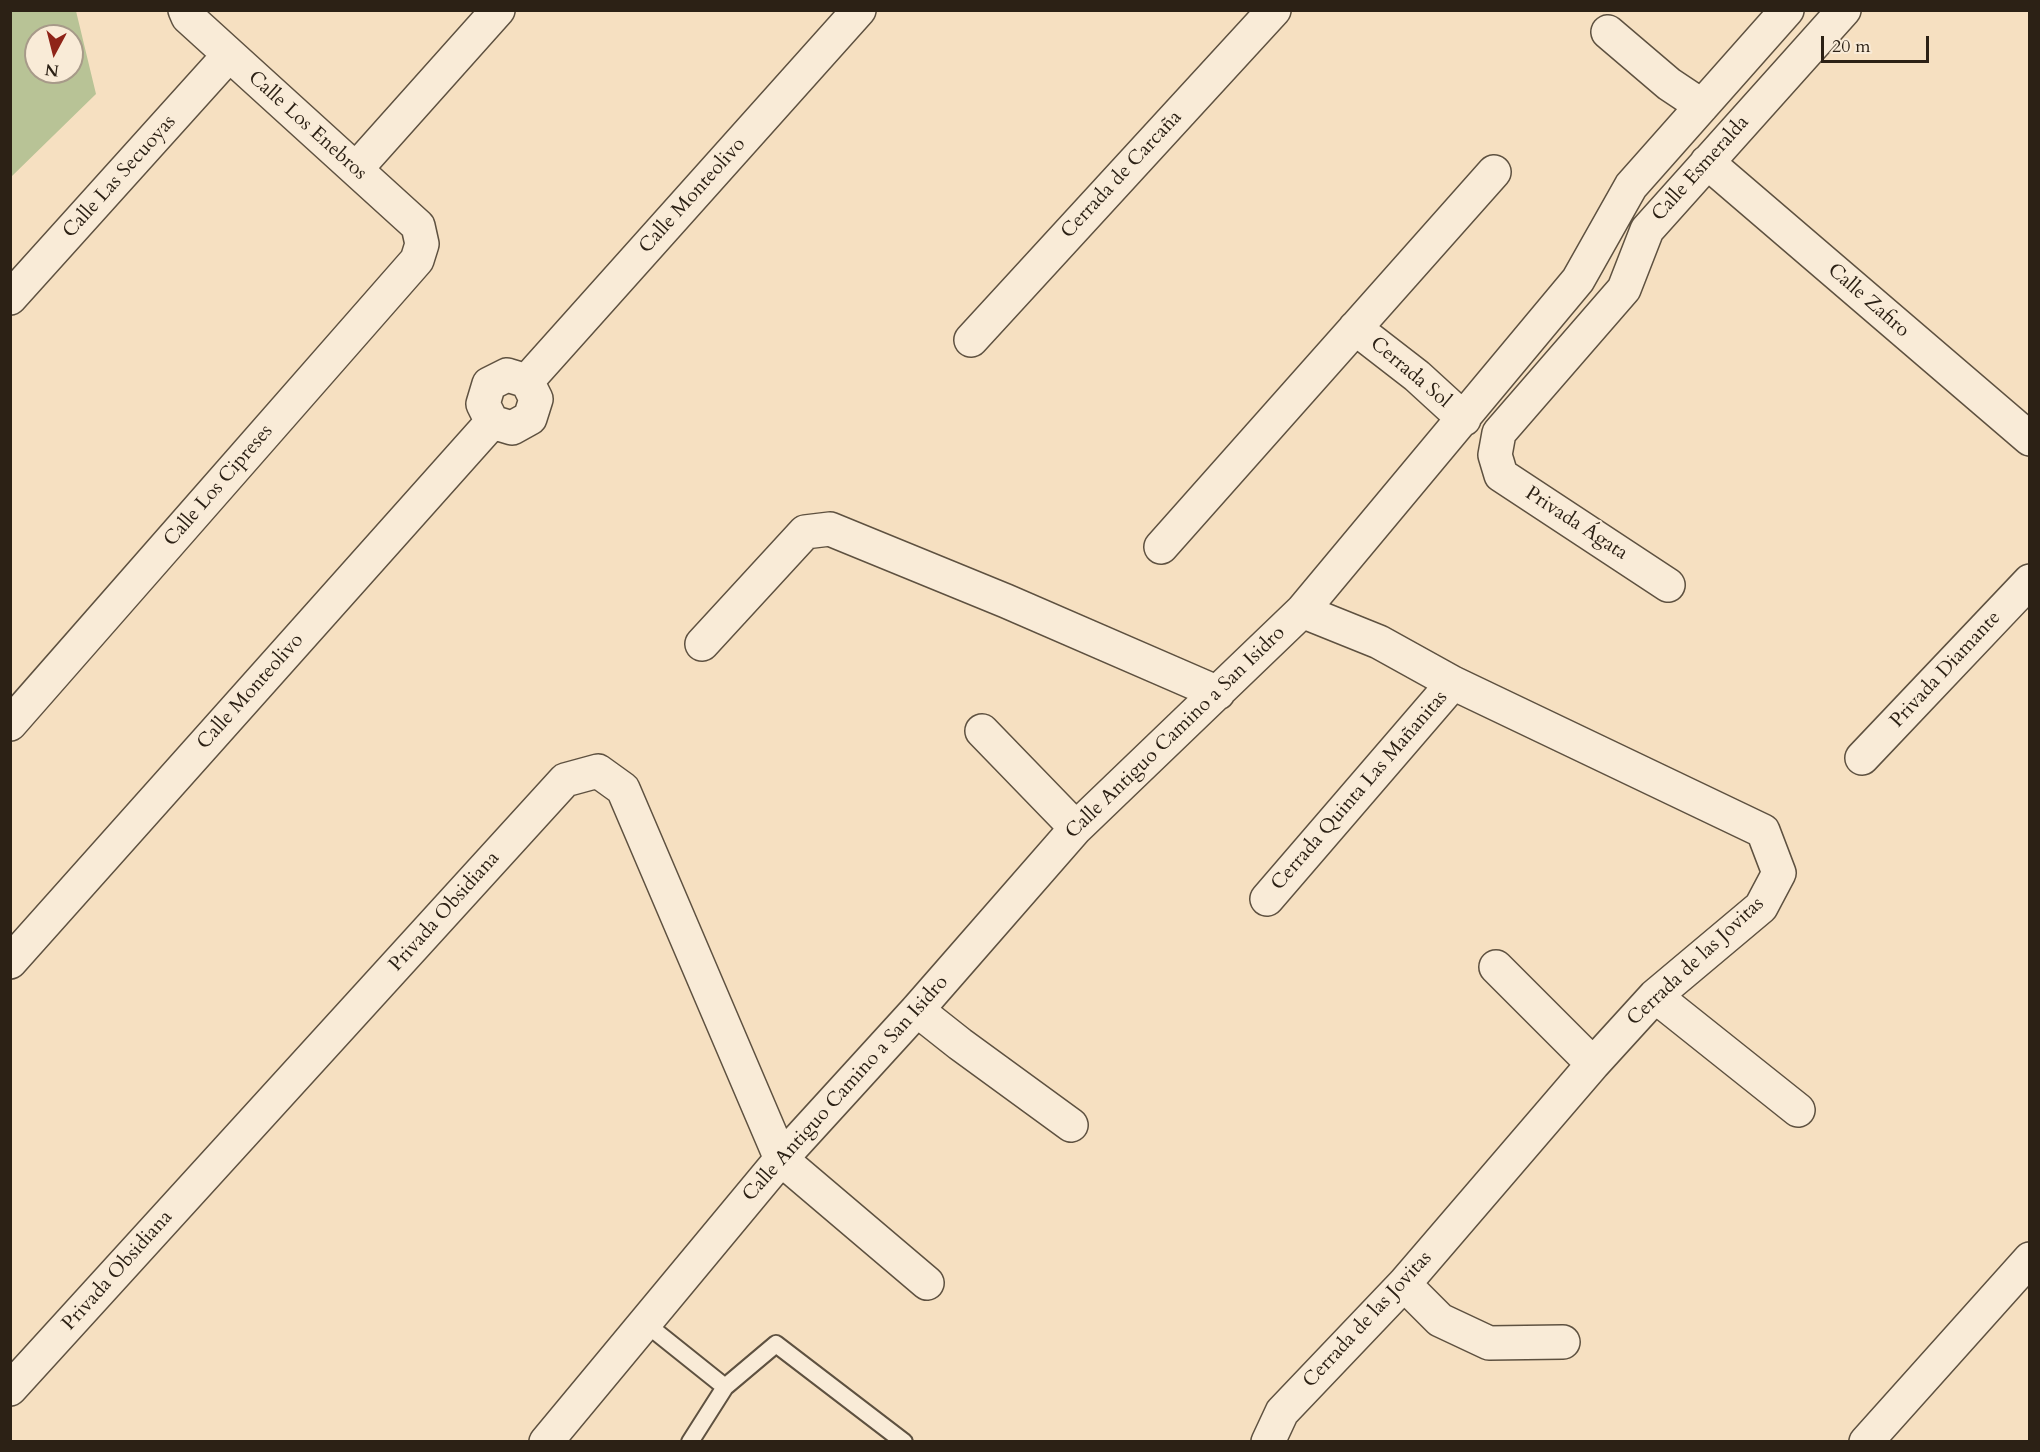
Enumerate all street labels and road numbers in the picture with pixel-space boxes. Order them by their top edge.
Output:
street label: Calle Los Enebros [243,66,371,186]
street label: Cerrada de Carcaña [1056,106,1188,244]
street label: Calle Las Secuoyas [58,111,182,243]
street label: Calle Esmeralda [1647,111,1755,227]
street label: Calle Monteolivo [635,133,751,259]
street label: Calle Zafiro [1822,259,1914,343]
street label: Cerrada Sol [1365,332,1455,414]
street label: Calle Los Cipreses [159,420,279,552]
street label: Privada Ágata [1520,482,1632,566]
street label: Privada Diamante [1886,607,2006,733]
street label: Calle Antiguo Camino a San Isidro [1061,622,1291,844]
street label: Calle Monteolivo [193,629,309,755]
street label: Cerrada Quinta Las Mañanitas [1267,686,1453,896]
street label: Privada Obsidiana [385,847,505,977]
street label: Cerrada de las Jovitas [1623,892,1769,1032]
street label: Calle Antiguo Camino a San Isidro [738,971,954,1207]
street label: Privada Obsidiana [58,1206,178,1336]
street label: Cerrada de las Jovitas [1298,1247,1438,1393]

